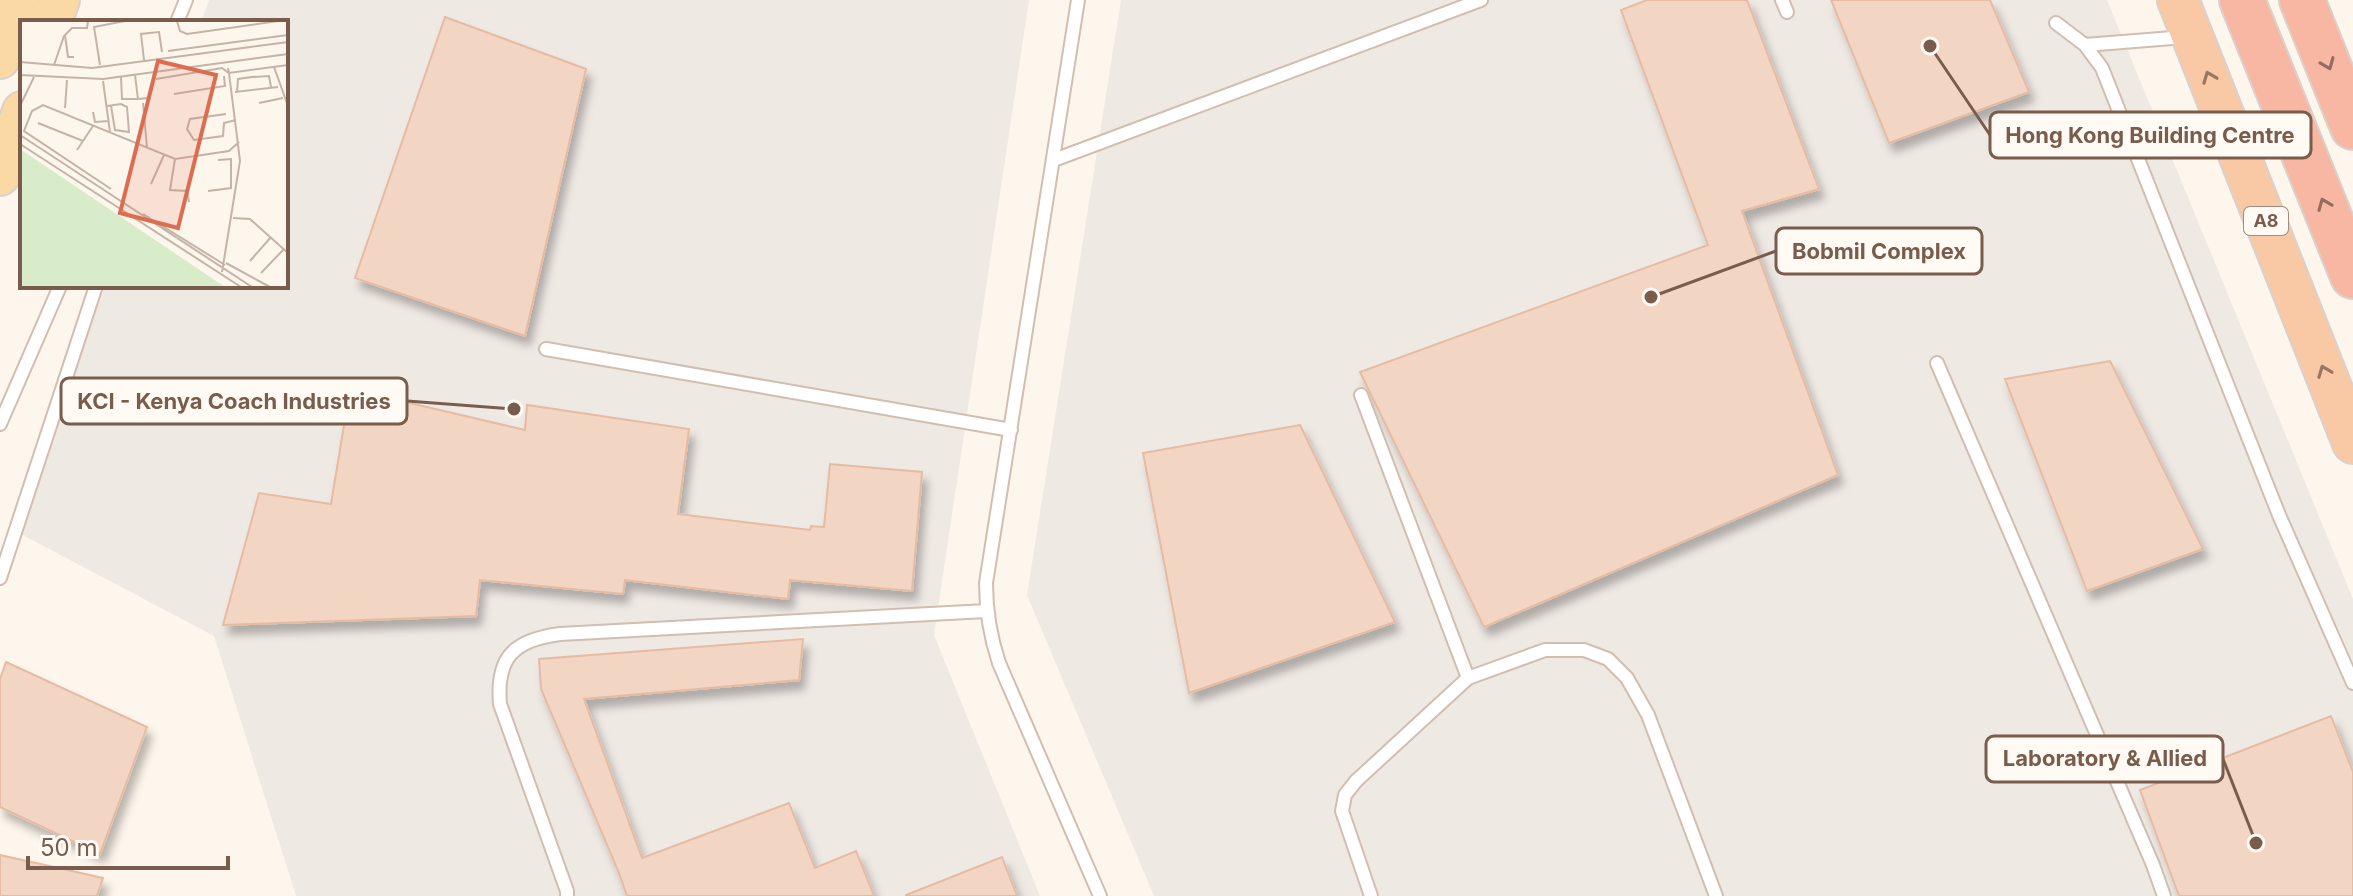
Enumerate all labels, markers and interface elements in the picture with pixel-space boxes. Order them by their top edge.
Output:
inset map [20,20,288,288]
one-way arrow [2318,56,2335,70]
one-way arrow [2202,70,2219,84]
callout: Hong Kong Building Centre [1990,112,2311,158]
text: Hong Kong Building Centre [2005,122,2295,148]
one-way arrow [2317,198,2334,212]
road number: A8 [2244,207,2288,235]
callout: Bobmil Complex [1776,228,1982,274]
text: Bobmil Complex [1792,238,1966,264]
one-way arrow [2318,365,2334,379]
callout: KCI - Kenya Coach Industries [61,378,407,424]
text: KCI - Kenya Coach Industries [77,388,391,414]
callout: Laboratory & Allied [1986,736,2223,782]
text: Laboratory & Allied [2003,745,2207,771]
scale bar [28,820,228,870]
text: 50 m [40,833,98,862]

